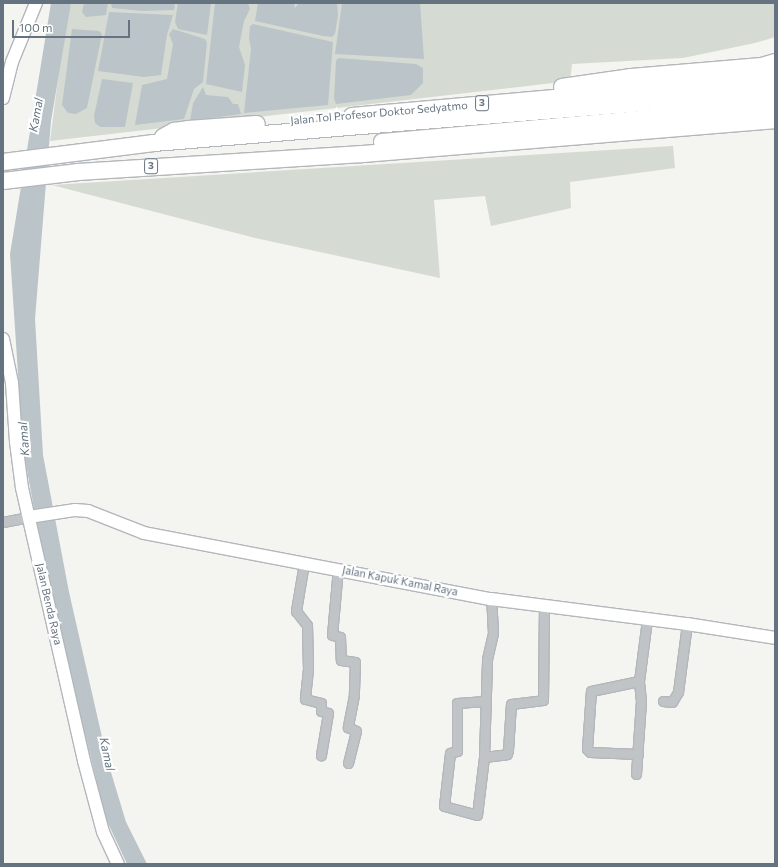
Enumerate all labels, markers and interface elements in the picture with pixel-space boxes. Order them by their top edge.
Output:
scale bar [14,12,132,38]
text: 100 m [19,20,53,34]
road number: 3 [475,95,489,111]
water label: Kamal [26,97,46,133]
street label: Jalan Tol Profesor Doktor Sedyatmo [290,99,468,127]
road number: 3 [144,158,158,174]
water label: Kamal [16,421,32,457]
street label: Jalan Benda Raya [33,562,65,646]
street label: Jalan Kapuk Kamal Raya [341,563,459,599]
water label: Kamal [96,736,118,772]

